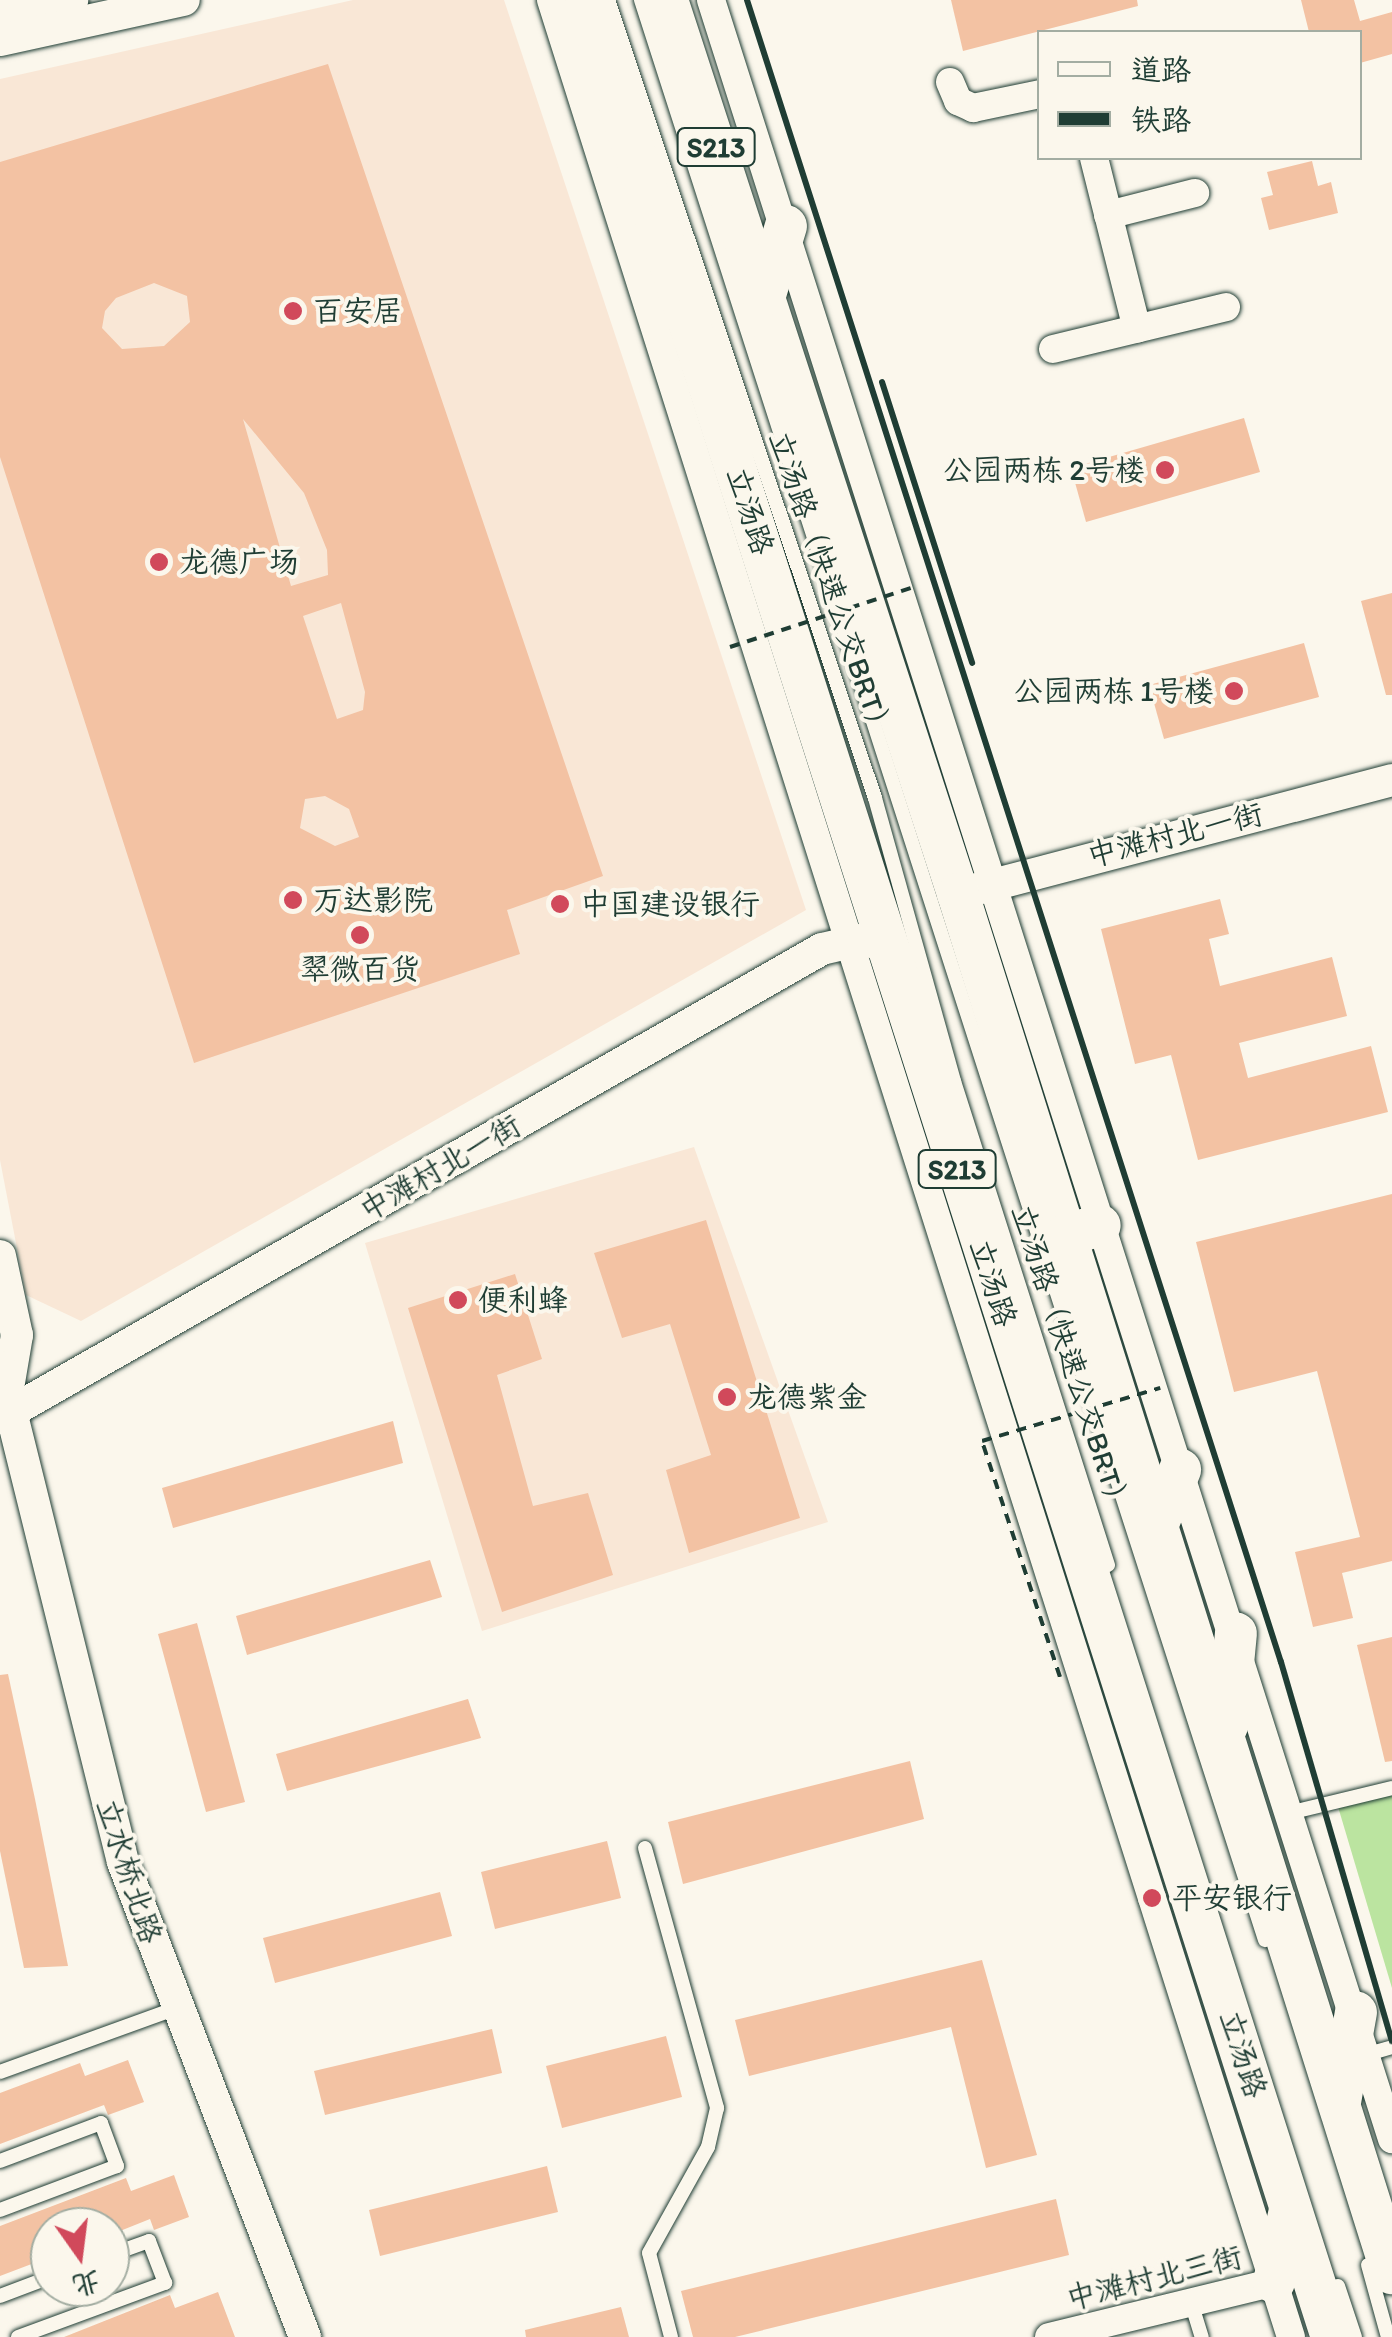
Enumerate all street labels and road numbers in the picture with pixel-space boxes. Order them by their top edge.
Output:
road number: S213 [676,124,756,170]
street label: 立汤路（快速公交BRT） [761,427,901,745]
street label: 立汤路 [719,463,781,559]
street label: 中滩村北一街 [1083,796,1267,874]
street label: 中滩村北一街 [353,1107,527,1229]
road number: S213 [917,1146,997,1192]
street label: 立汤路（快速公交BRT） [1004,1200,1138,1520]
street label: 立汤路 [962,1235,1024,1331]
street label: 立水桥北路 [89,1794,169,1948]
street label: 立汤路 [1212,2006,1274,2102]
street label: 中滩村北三街 [1062,2239,1246,2317]

